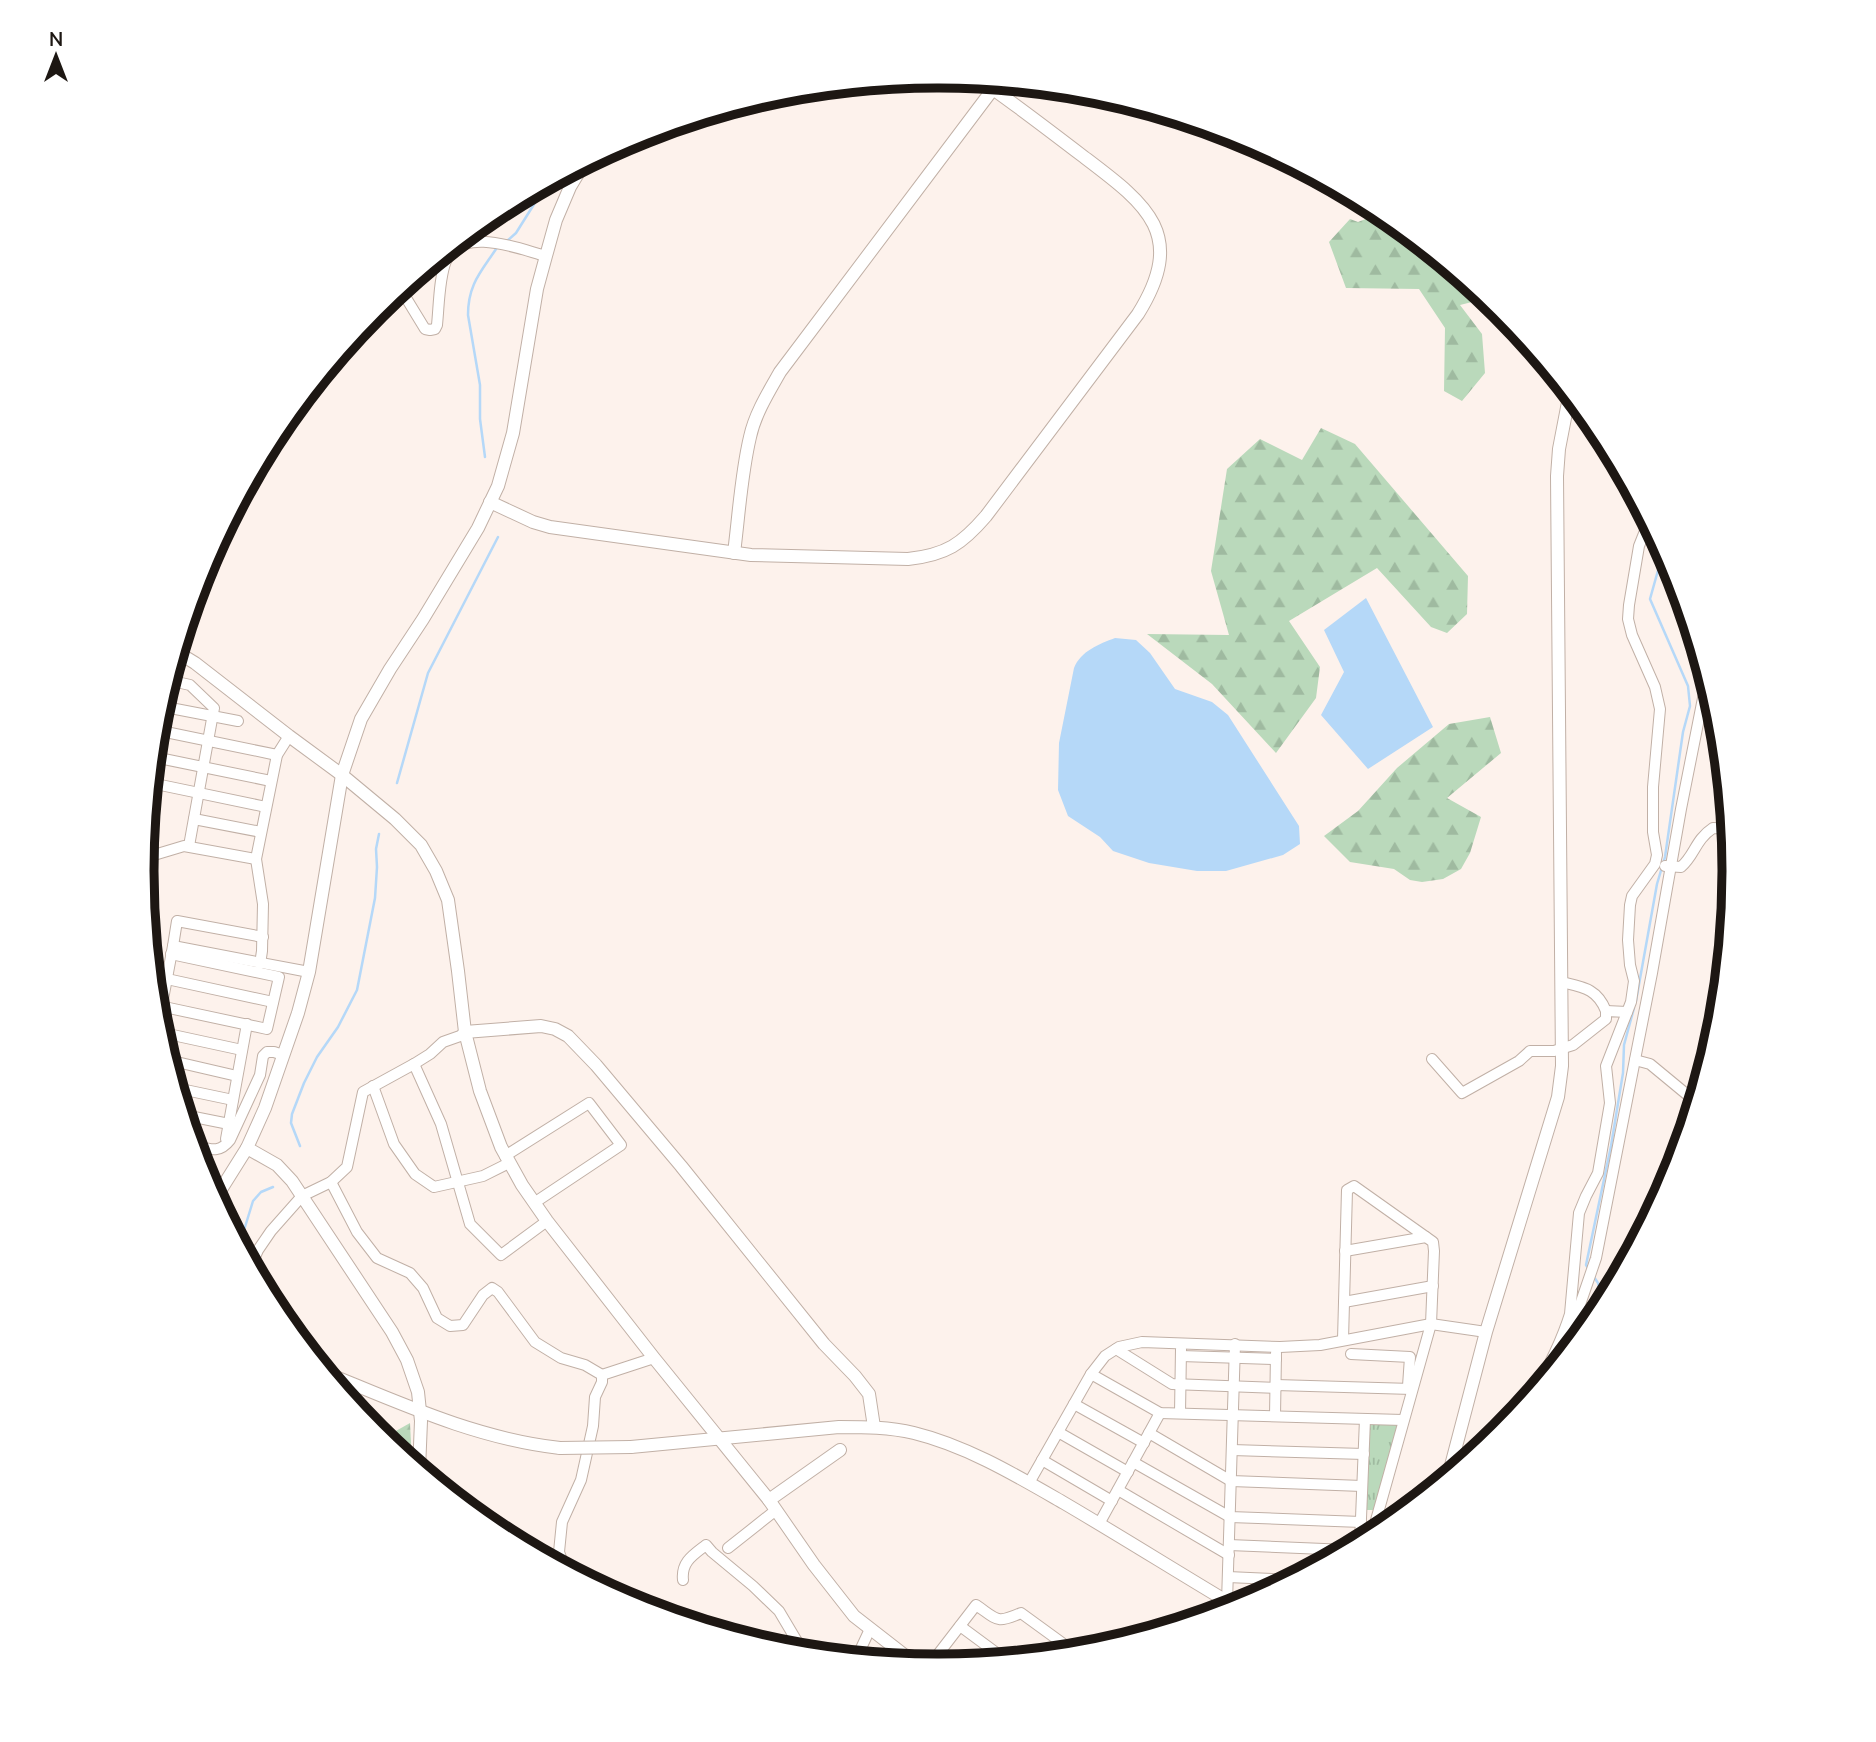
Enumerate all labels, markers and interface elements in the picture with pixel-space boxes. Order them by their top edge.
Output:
north arrow [21,21,91,91]
text: N [49,27,63,53]

